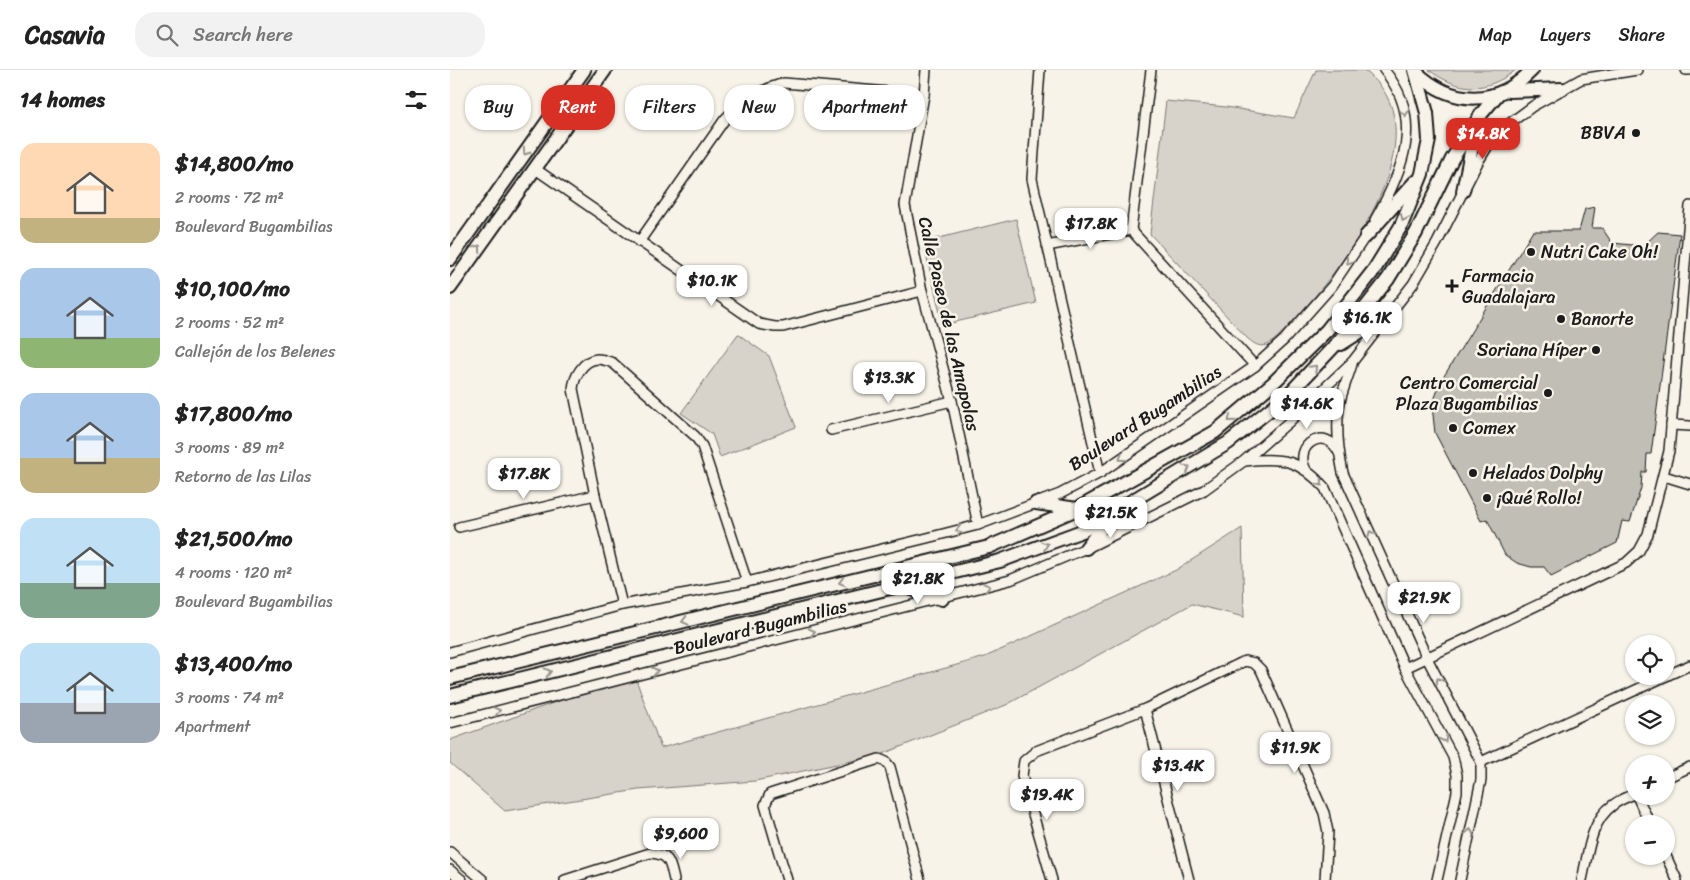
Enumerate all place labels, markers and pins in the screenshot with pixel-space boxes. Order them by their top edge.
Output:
place label: BBVA [1581,117,1626,149]
pin: $14.8K [1442,118,1524,160]
marker: BBVA [1630,127,1642,139]
pin: $17.8K [1050,208,1132,250]
place label: Nutri Cake Oh! [1541,236,1659,268]
marker: Nutri Cake Oh! [1525,246,1537,258]
place label: Farmacia Guadalajara [1462,260,1555,313]
pin: $10.1K [671,264,753,307]
marker: Farmacia Guadalajara [1446,280,1458,292]
pin: $16.1K [1326,302,1408,344]
place label: Banorte [1571,303,1634,335]
marker: Banorte [1555,313,1567,325]
place label: Soriana Híper [1477,334,1588,366]
marker: Soriana Híper [1590,344,1602,356]
pin: $13.3K [848,362,930,404]
place label: Centro Comercial Plaza Bugambilias [1396,367,1539,420]
marker: Centro Comercial Plaza Bugambilias [1542,387,1554,399]
pin: $14.6K [1266,388,1348,430]
place label: Comex [1463,412,1516,444]
marker: Comex [1447,422,1459,434]
place label: Helados Dolphy [1483,457,1604,489]
pin: $17.8K [483,458,565,500]
marker: Helados Dolphy [1467,467,1479,479]
place label: ¡Qué Rollo! [1496,482,1582,514]
marker: ¡Qué Rollo! [1481,492,1493,504]
pin: $21.5K [1070,496,1152,539]
pin: $21.8K [877,562,959,605]
pin: $21.9K [1383,582,1465,624]
pin: $11.9K [1254,732,1336,774]
pin: $13.4K [1137,750,1219,792]
pin: $19.4K [1006,778,1088,821]
pin: $9,600 [640,818,722,860]

